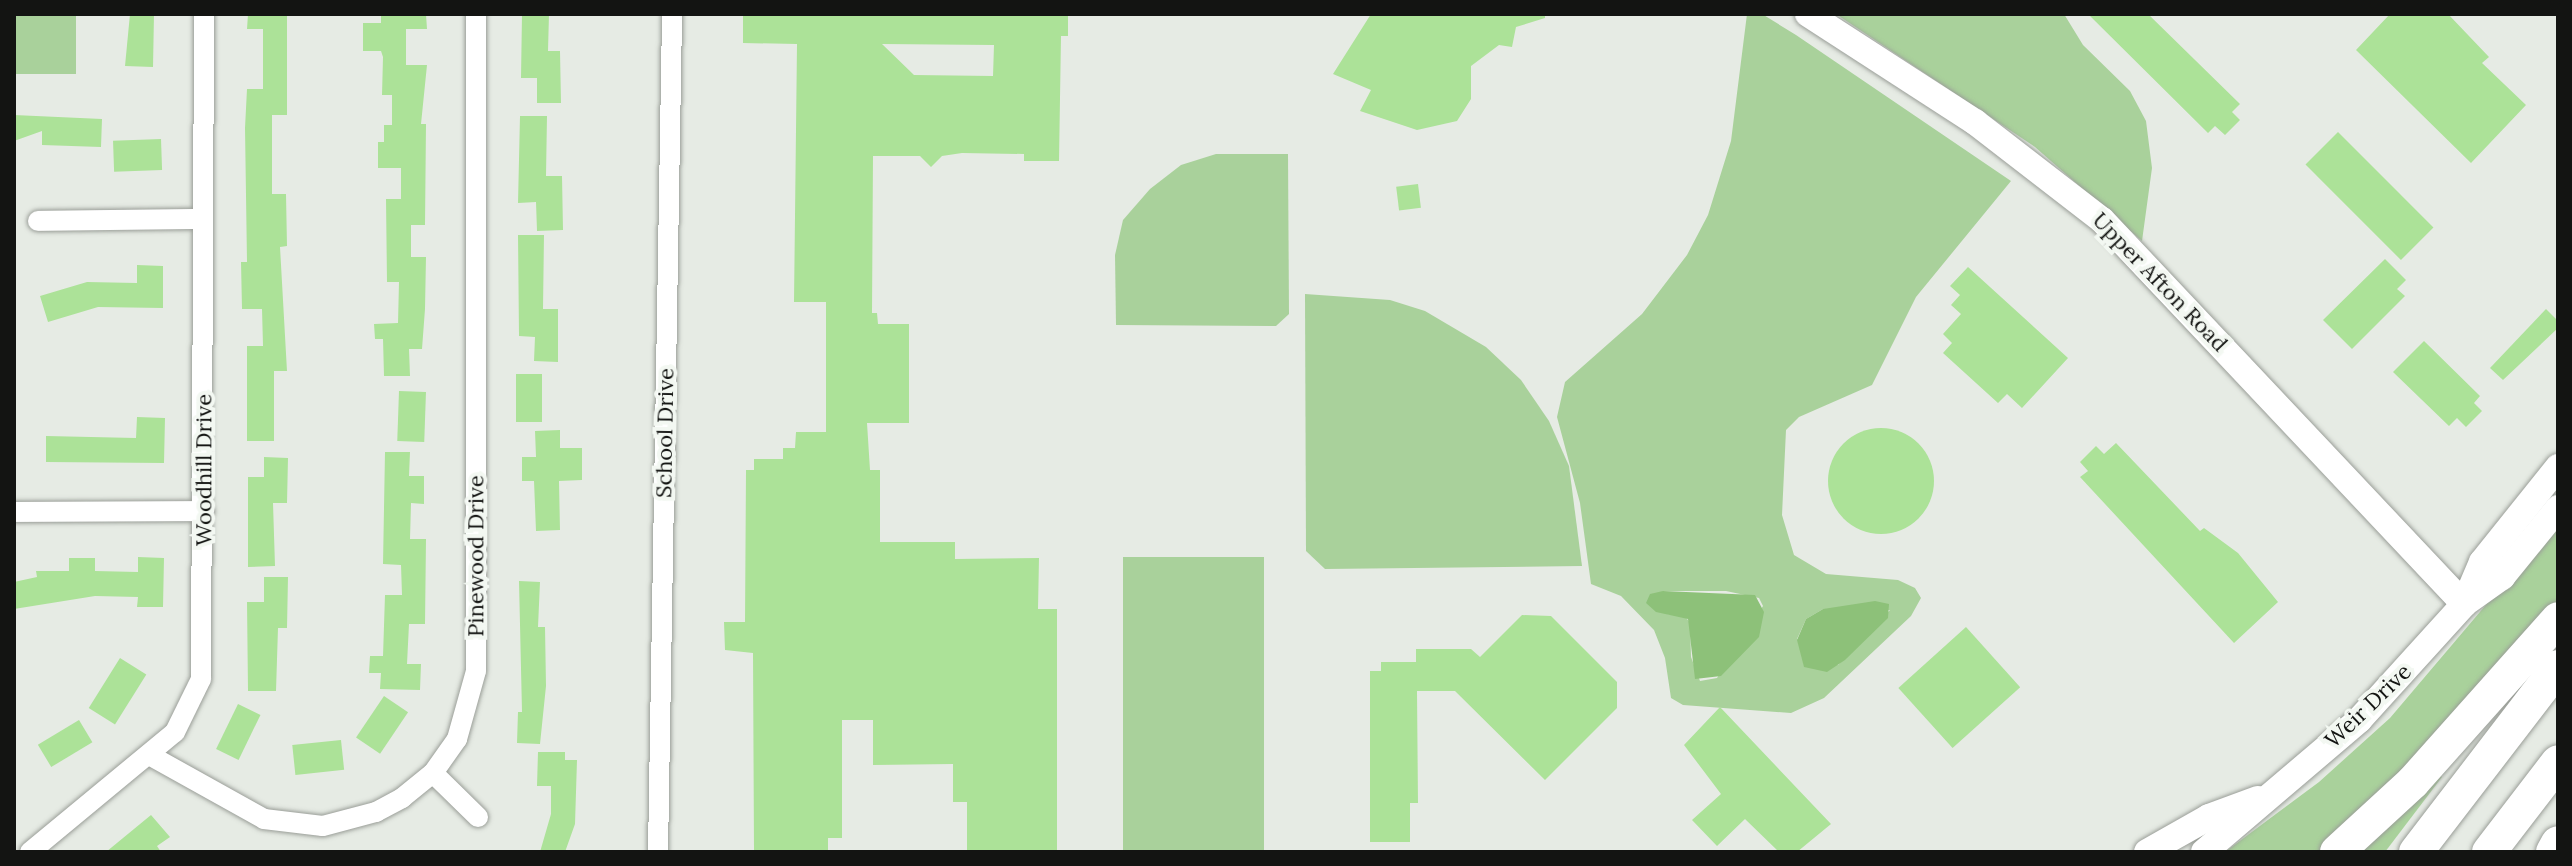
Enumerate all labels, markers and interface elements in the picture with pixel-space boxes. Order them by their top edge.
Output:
street label: Upper Afton Road [2087,207,2233,357]
street label: School Drive [651,368,679,498]
street label: Woodhill Drive [191,394,217,546]
street label: Pinewood Drive [463,475,489,637]
street label: Weir Drive [2319,658,2417,754]

